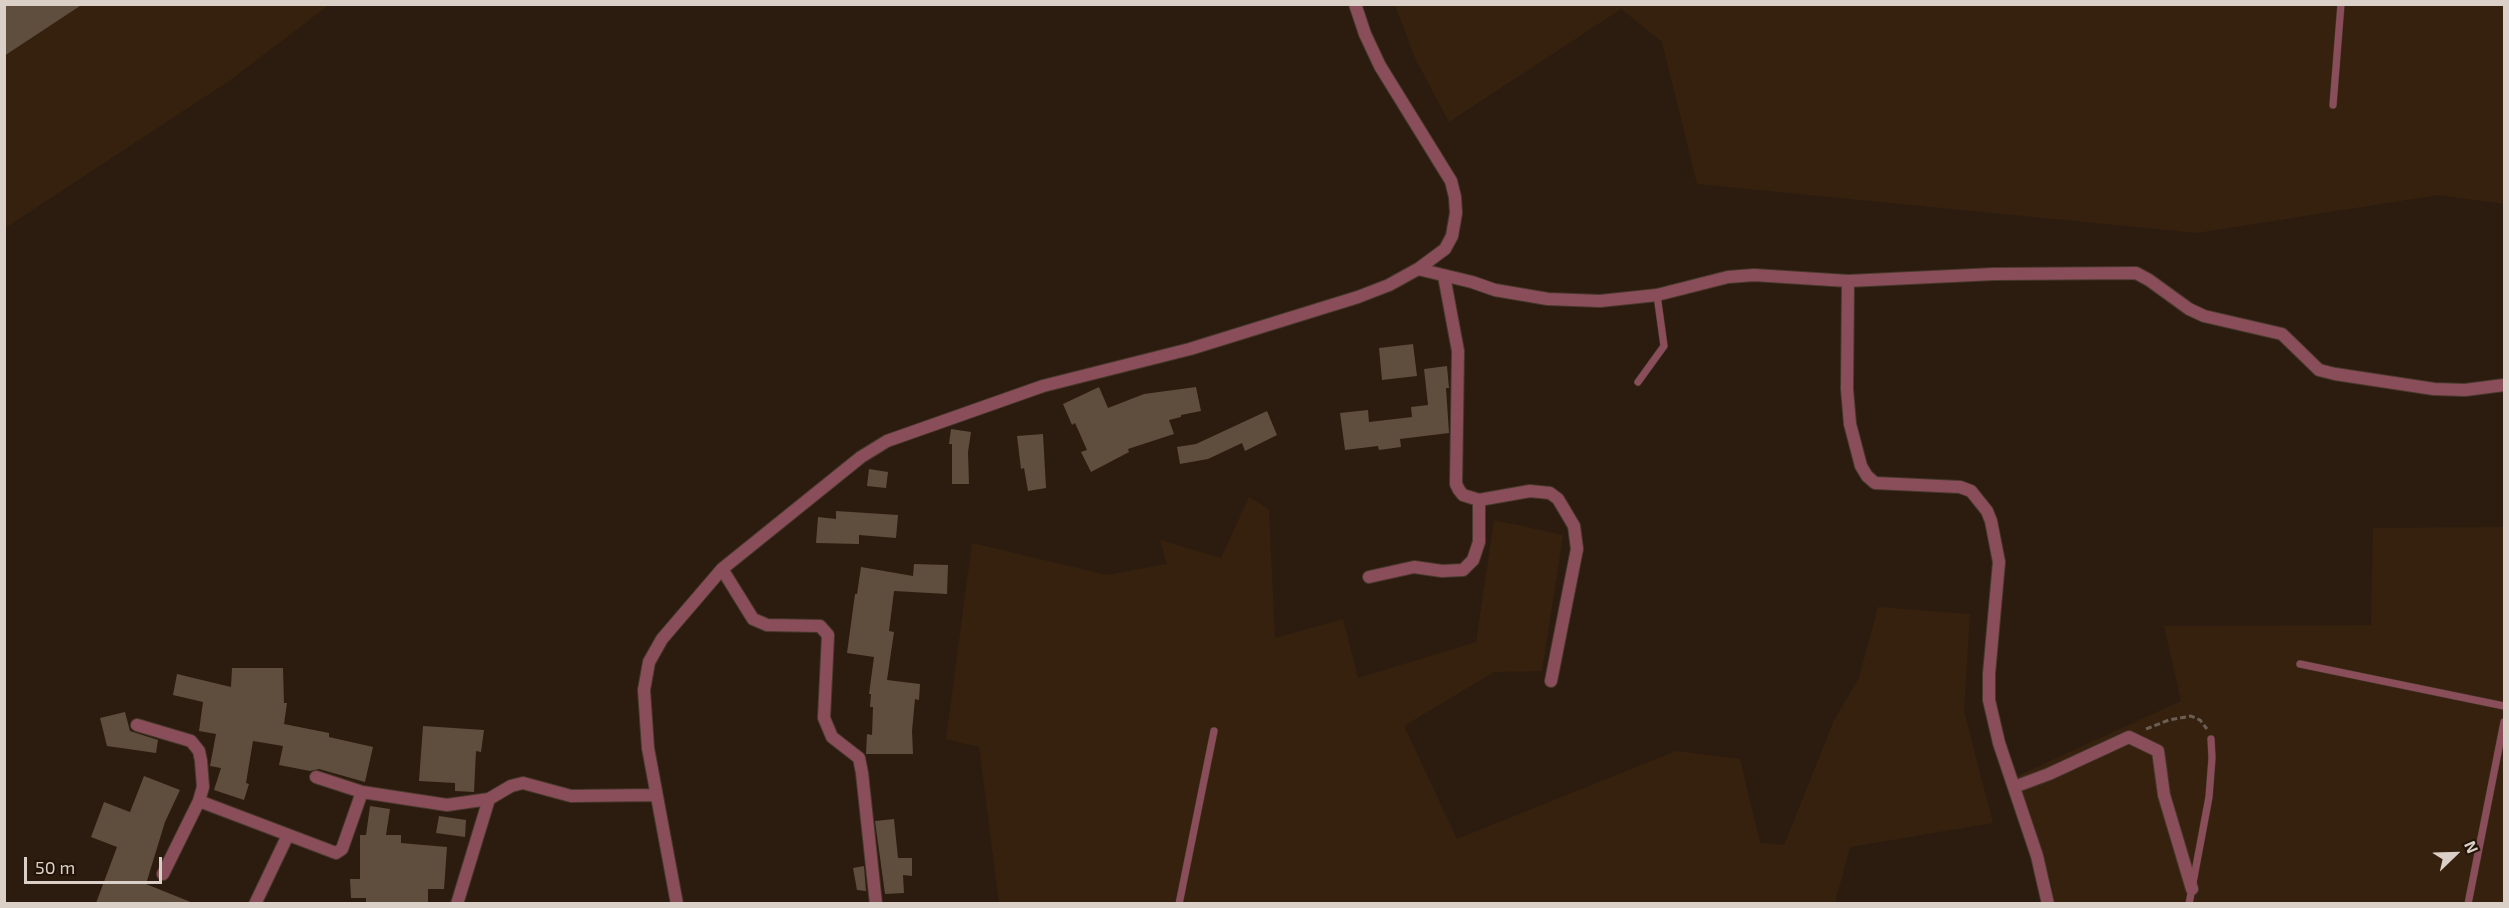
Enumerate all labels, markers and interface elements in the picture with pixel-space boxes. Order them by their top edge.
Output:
north arrow [2425,824,2485,884]
text: N [2461,838,2483,856]
scale bar [27,845,165,883]
text: 50 m [35,856,75,878]

